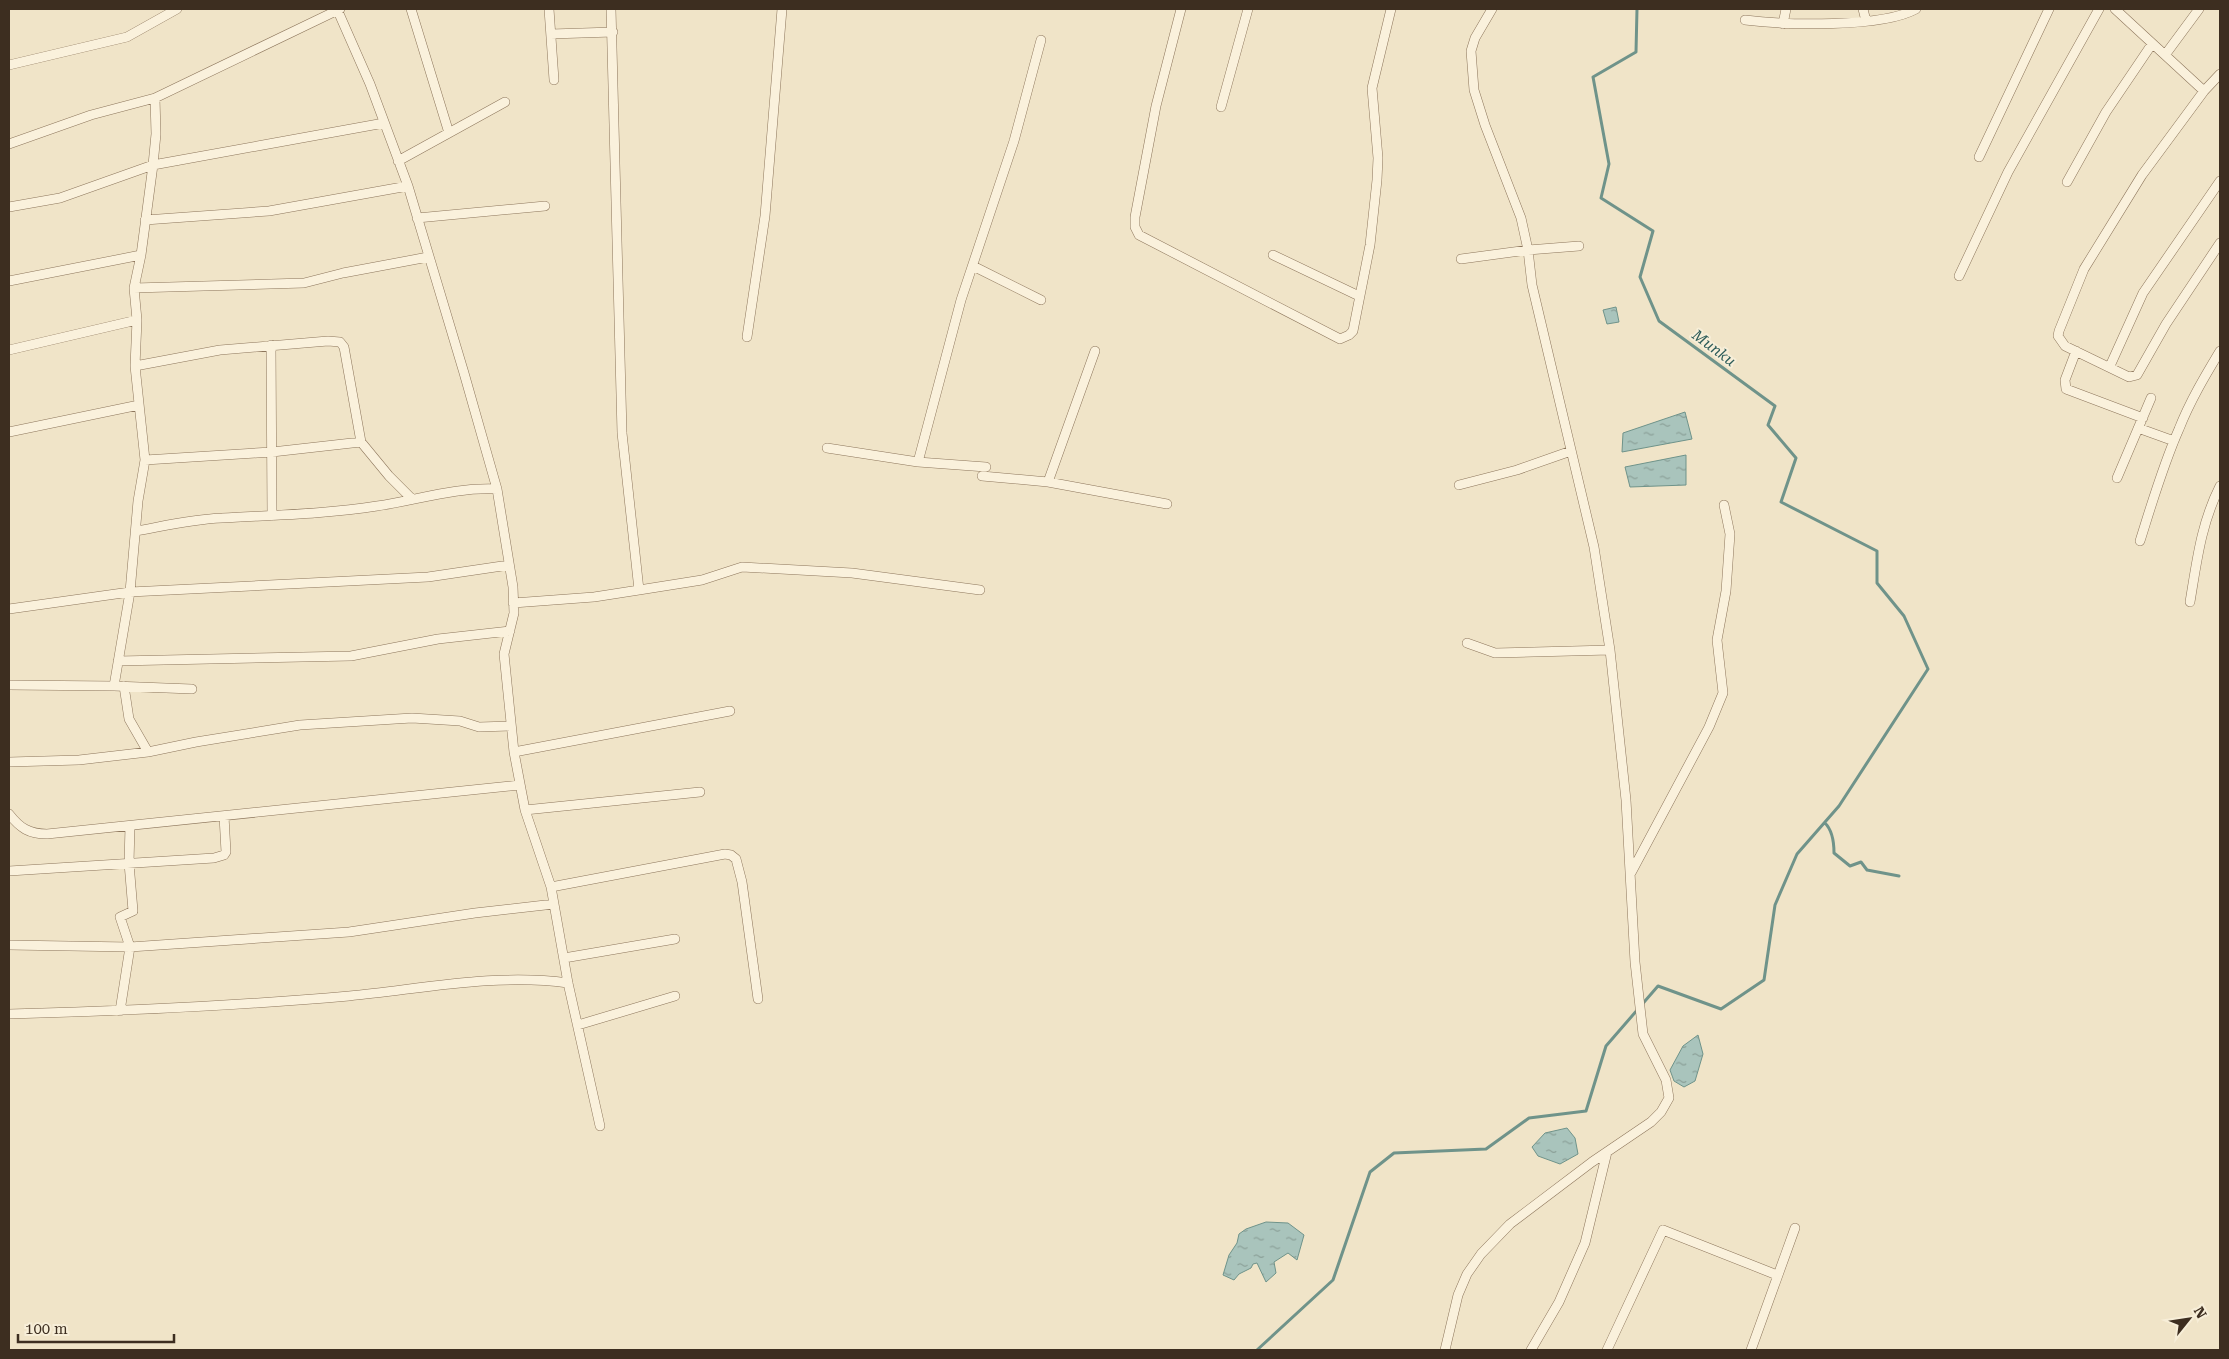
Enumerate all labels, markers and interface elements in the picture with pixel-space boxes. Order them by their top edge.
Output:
water label: Munku [1688,325,1739,370]
north arrow [2164,1294,2214,1344]
text: N [2191,1304,2210,1321]
scale bar [18,1312,174,1344]
text: 100 m [25,1320,68,1338]

